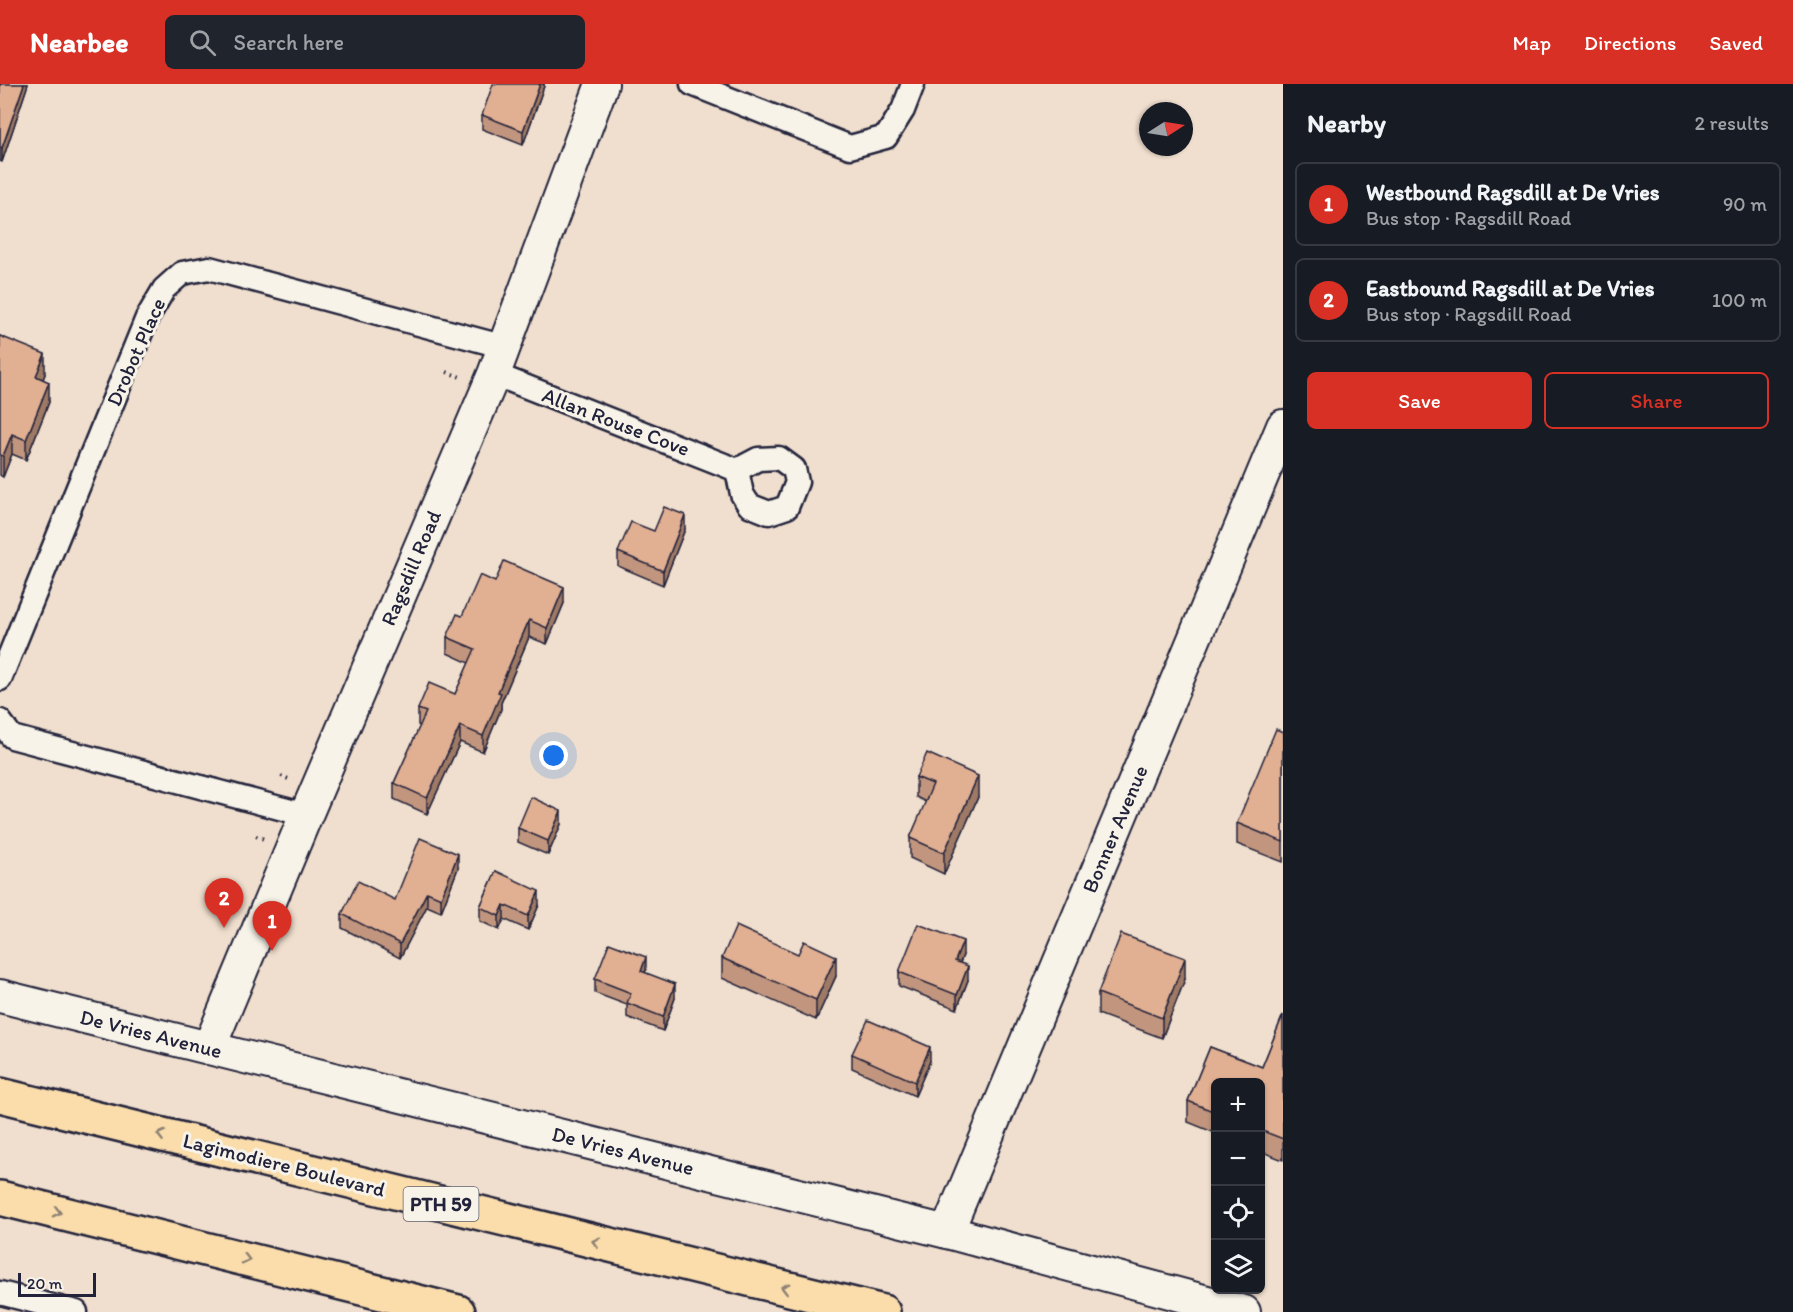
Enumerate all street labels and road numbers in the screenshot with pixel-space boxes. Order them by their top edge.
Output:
street label: Drobot Place [101,294,170,410]
street label: Allan Rouse Cove [539,382,693,461]
street label: Ragsdill Road [375,506,446,629]
street label: Bonner Avenue [1076,761,1153,896]
street label: De Vries Avenue [77,1004,225,1063]
street label: De Vries Avenue [549,1121,697,1180]
street label: Lagimodiere Boulevard [181,1127,388,1202]
road number: PTH 59 [404,1187,478,1221]

